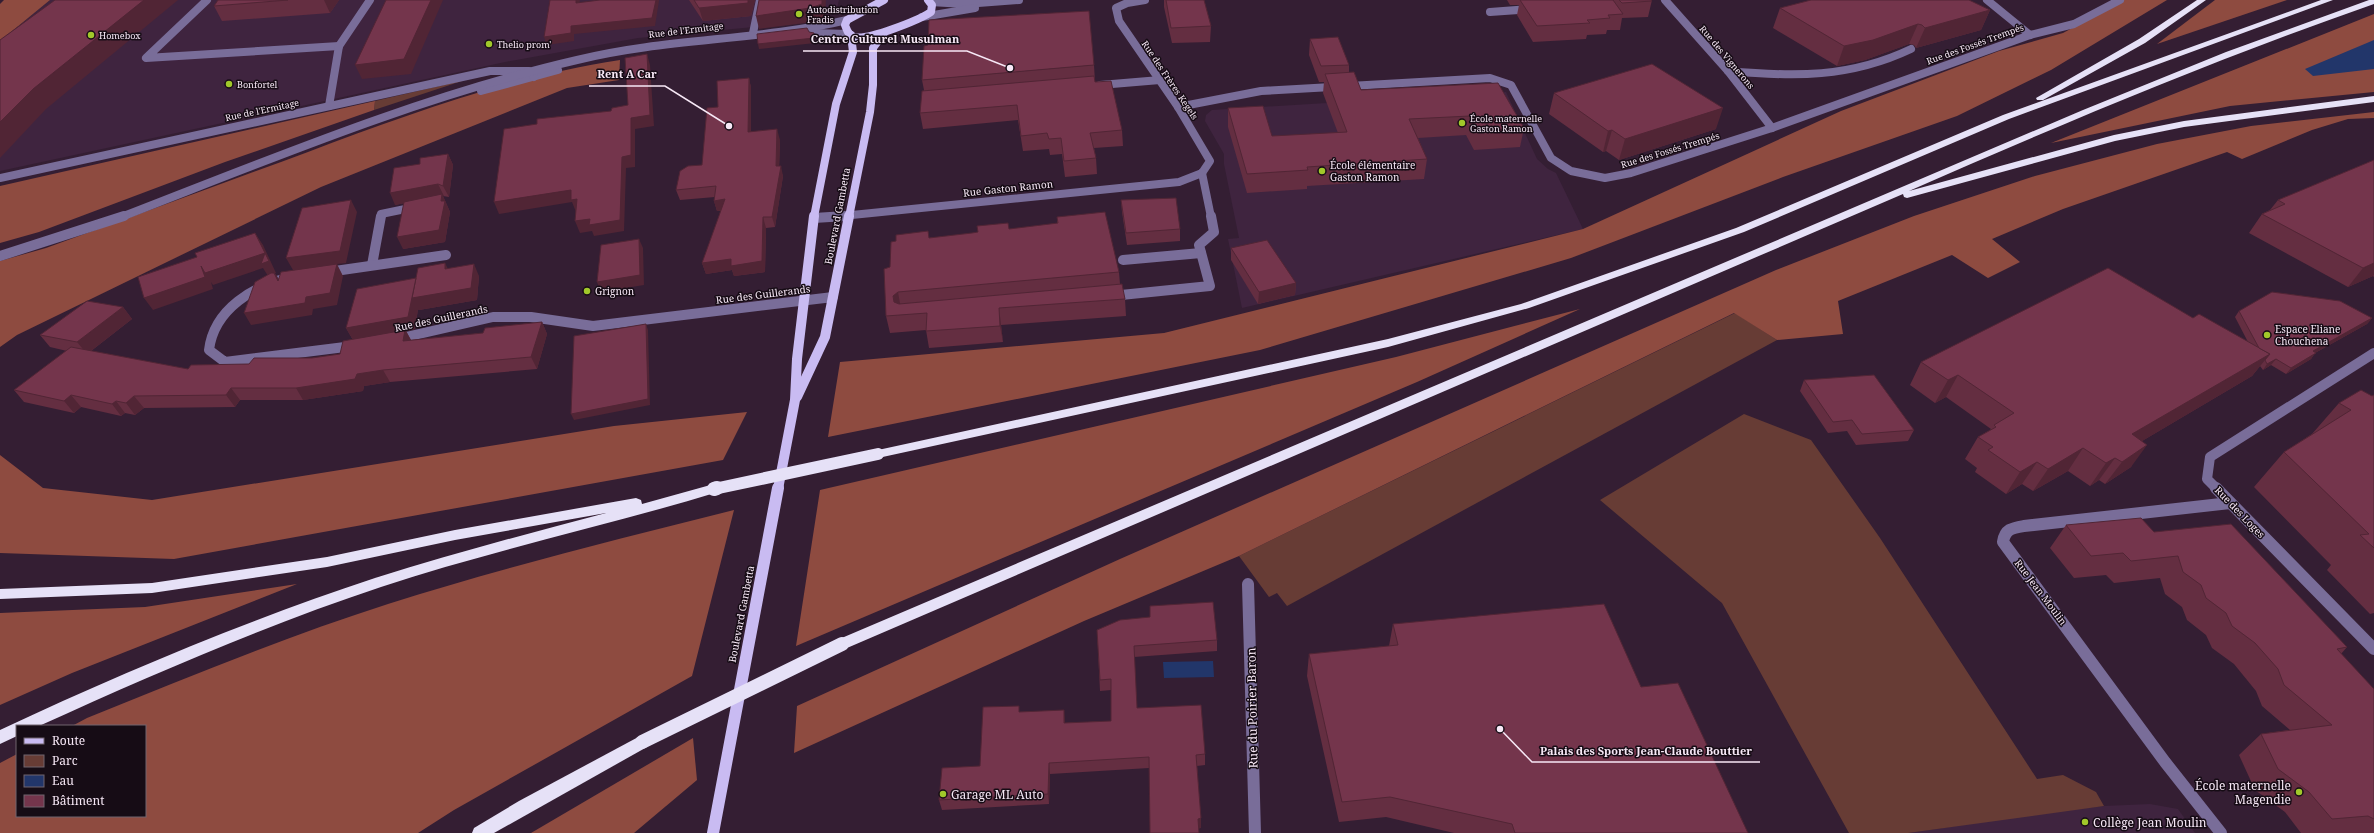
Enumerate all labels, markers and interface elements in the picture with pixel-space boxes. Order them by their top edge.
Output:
place label: Autodistribution Fradis [807,3,878,26]
marker: Autodistribution Fradis [794,9,804,19]
street label: Rue de l'Ermitage [648,19,724,41]
street label: Rue des Fossés Trempés [1925,20,2025,68]
street label: Rue des Vignerons [1697,22,1757,92]
callout: Centre Culturel Musulman [803,28,967,51]
place label: Homebox [99,29,141,42]
marker: Homebox [86,30,96,40]
text: Centre Culturel Musulman [811,31,960,46]
place label: Thelio prom' [497,38,551,51]
street label: Rue des Frères Kegels [1139,38,1201,122]
marker: Thelio prom' [484,39,494,49]
callout: Rent A Car [589,63,665,86]
text: Rent A Car [597,66,657,81]
place label: Bonfortel [237,78,278,91]
marker: Bonfortel [224,79,234,89]
street label: Rue de l'Ermitage [224,96,300,124]
place label: École maternelle Gaston Ramon [1470,112,1542,135]
marker: École maternelle Gaston Ramon [1457,118,1467,128]
street label: Rue des Fossés Trempés [1619,129,1721,171]
place label: École élémentaire Gaston Ramon [1330,158,1415,184]
street label: Boulevard Gambetta [821,166,853,266]
marker: École élémentaire Gaston Ramon [1317,166,1327,176]
street label: Rue Gaston Ramon [962,176,1054,200]
street label: Rue des Guillerands [715,281,811,307]
place label: Grignon [595,284,635,298]
marker: Grignon [582,286,592,296]
street label: Rue des Guillerands [393,301,489,335]
place label: Espace Eliane Chouchena [2275,322,2340,348]
marker: Espace Eliane Chouchena [2262,330,2272,340]
street label: Rue des Loges [2212,483,2269,541]
street label: Rue Jean Moulin [2012,556,2071,628]
street label: Boulevard Gambetta [725,564,757,664]
street label: Rue du Poirier Baron [1242,647,1262,769]
legend [16,725,146,817]
text: Route [52,732,85,749]
callout: Palais des Sports Jean-Claude Bouttier [1532,739,1760,762]
text: Palais des Sports Jean-Claude Bouttier [1540,743,1752,758]
text: Parc [52,752,78,769]
text: Eau [52,772,74,789]
place label: École maternelle Magendie [2195,777,2291,808]
place label: Garage ML Auto [951,786,1043,803]
marker: École maternelle Magendie [2294,787,2304,797]
marker: Garage ML Auto [938,789,948,799]
text: Bâtiment [52,792,104,809]
place label: Collège Jean Moulin [2093,814,2207,831]
marker: Collège Jean Moulin [2080,817,2090,827]

